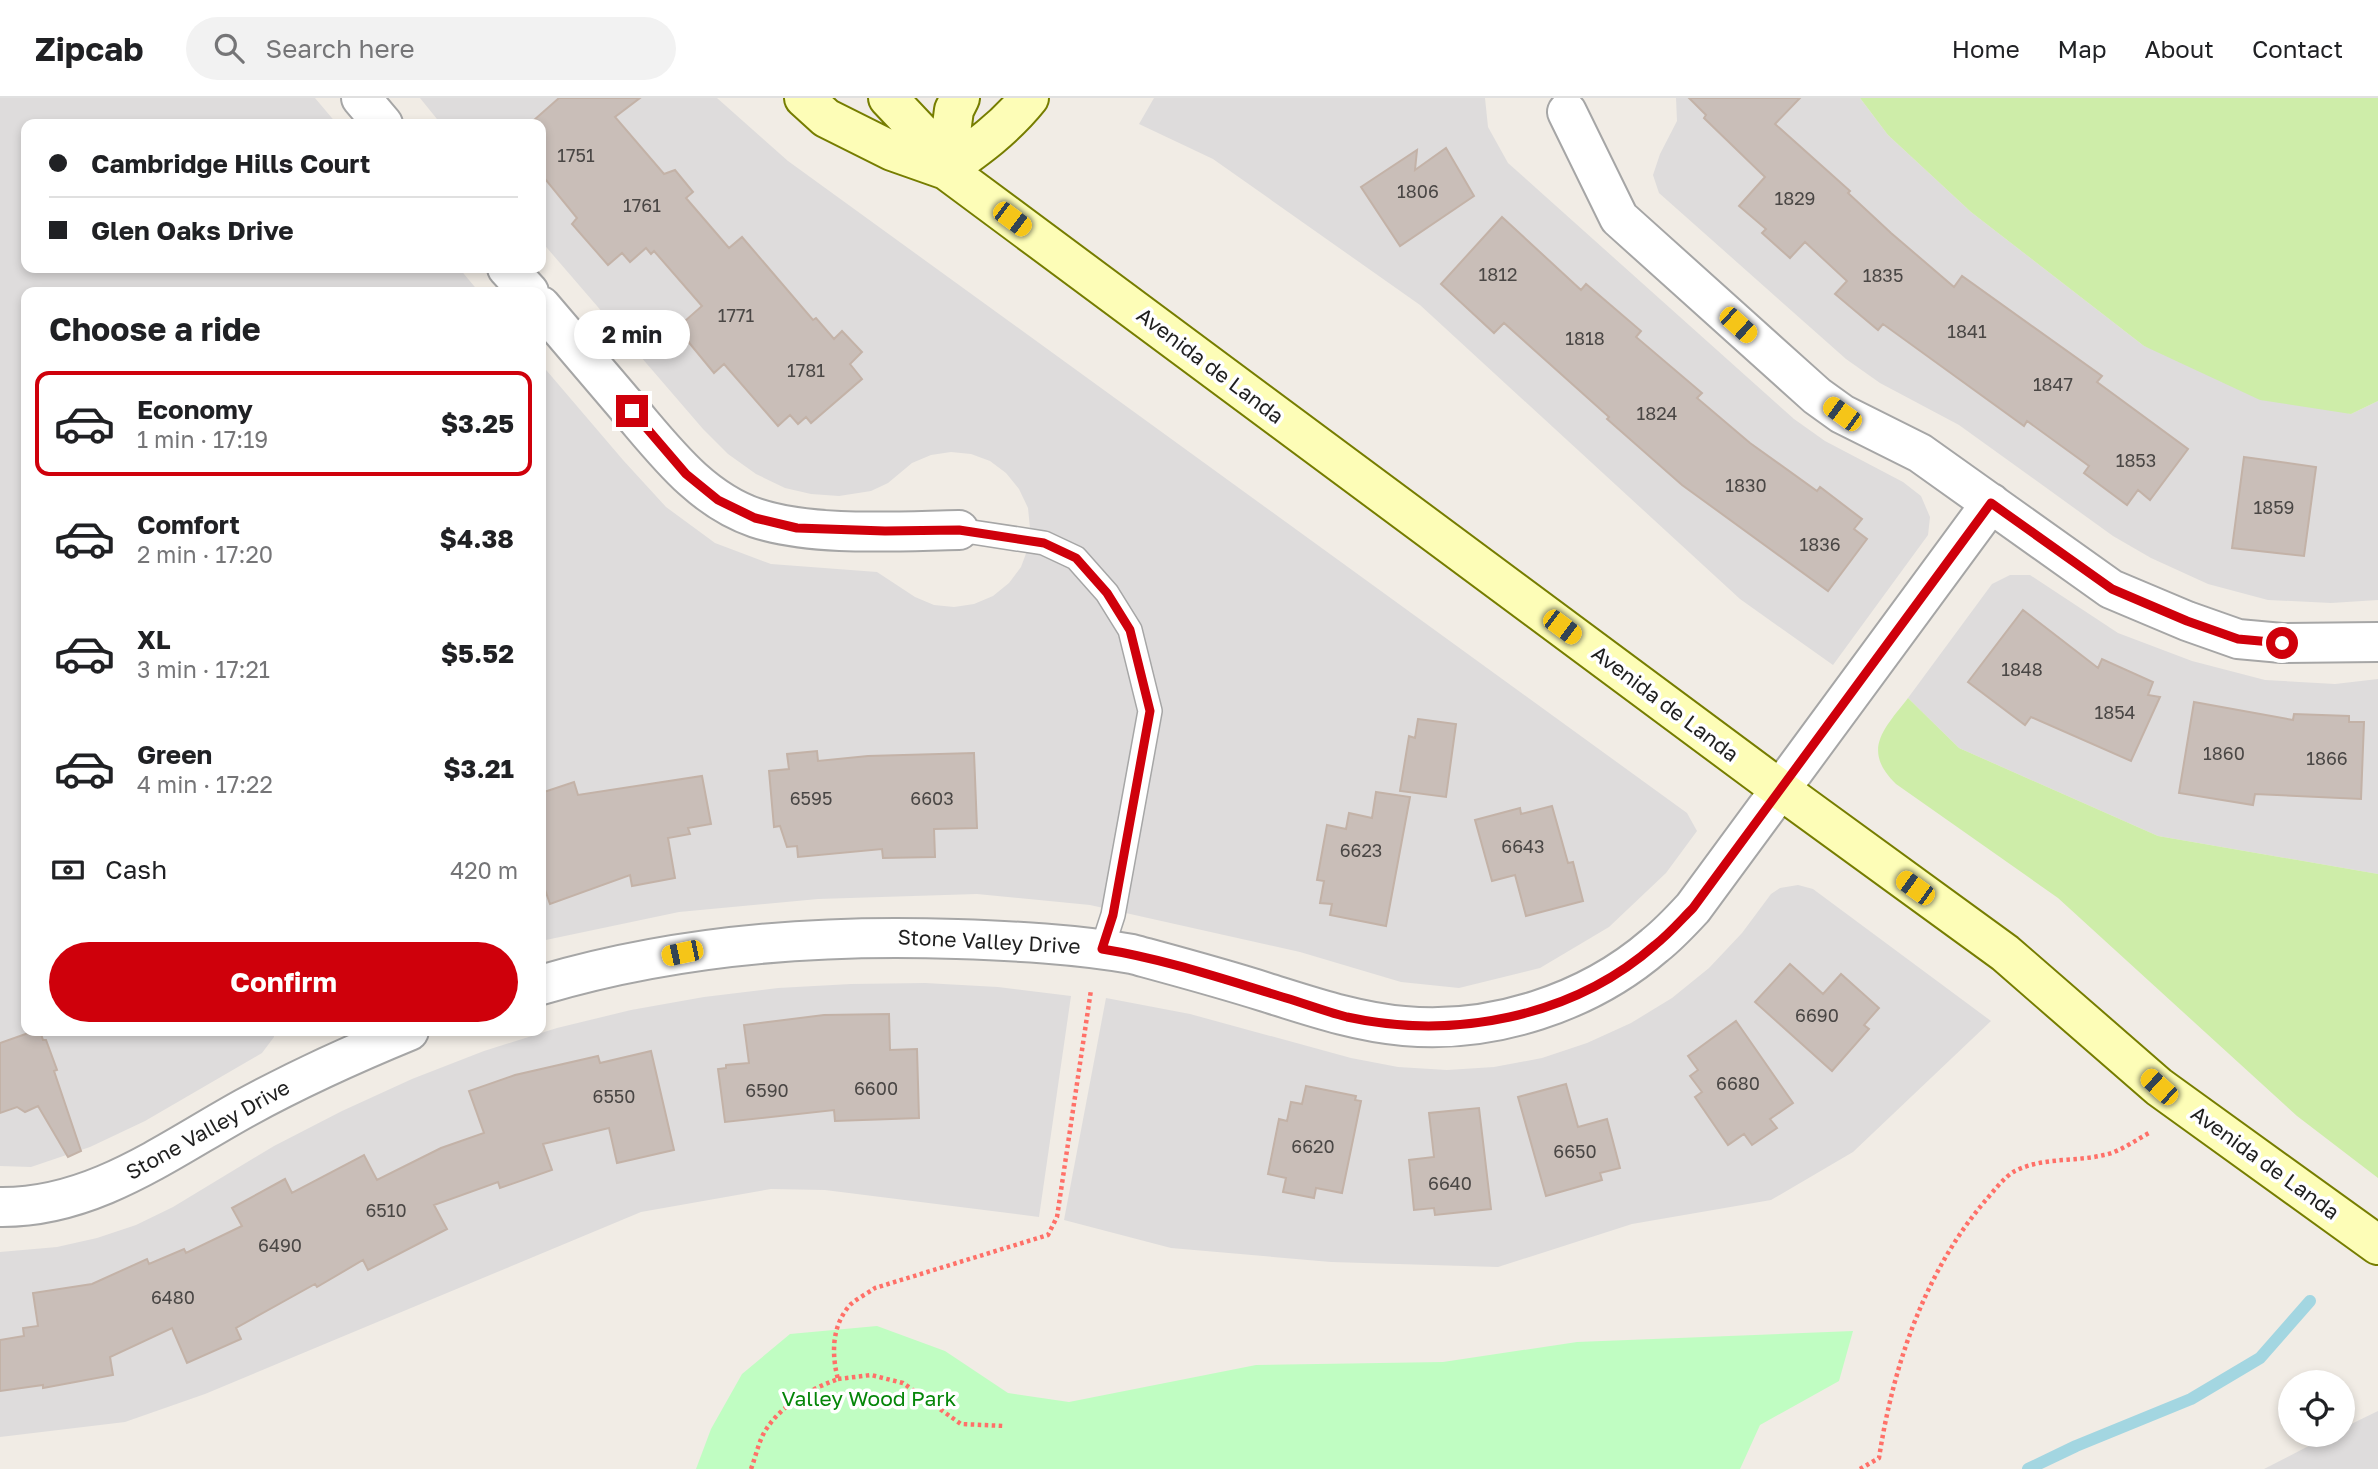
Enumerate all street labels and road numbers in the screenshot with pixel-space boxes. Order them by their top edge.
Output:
street label: Avenida de Landa [1132,302,1289,429]
street label: Avenida de Landa [1587,640,1744,767]
street label: Stone Valley Drive [897,923,1081,959]
street label: Stone Valley Drive [121,1073,294,1185]
street label: Avenida de Landa [2186,1100,2345,1225]

